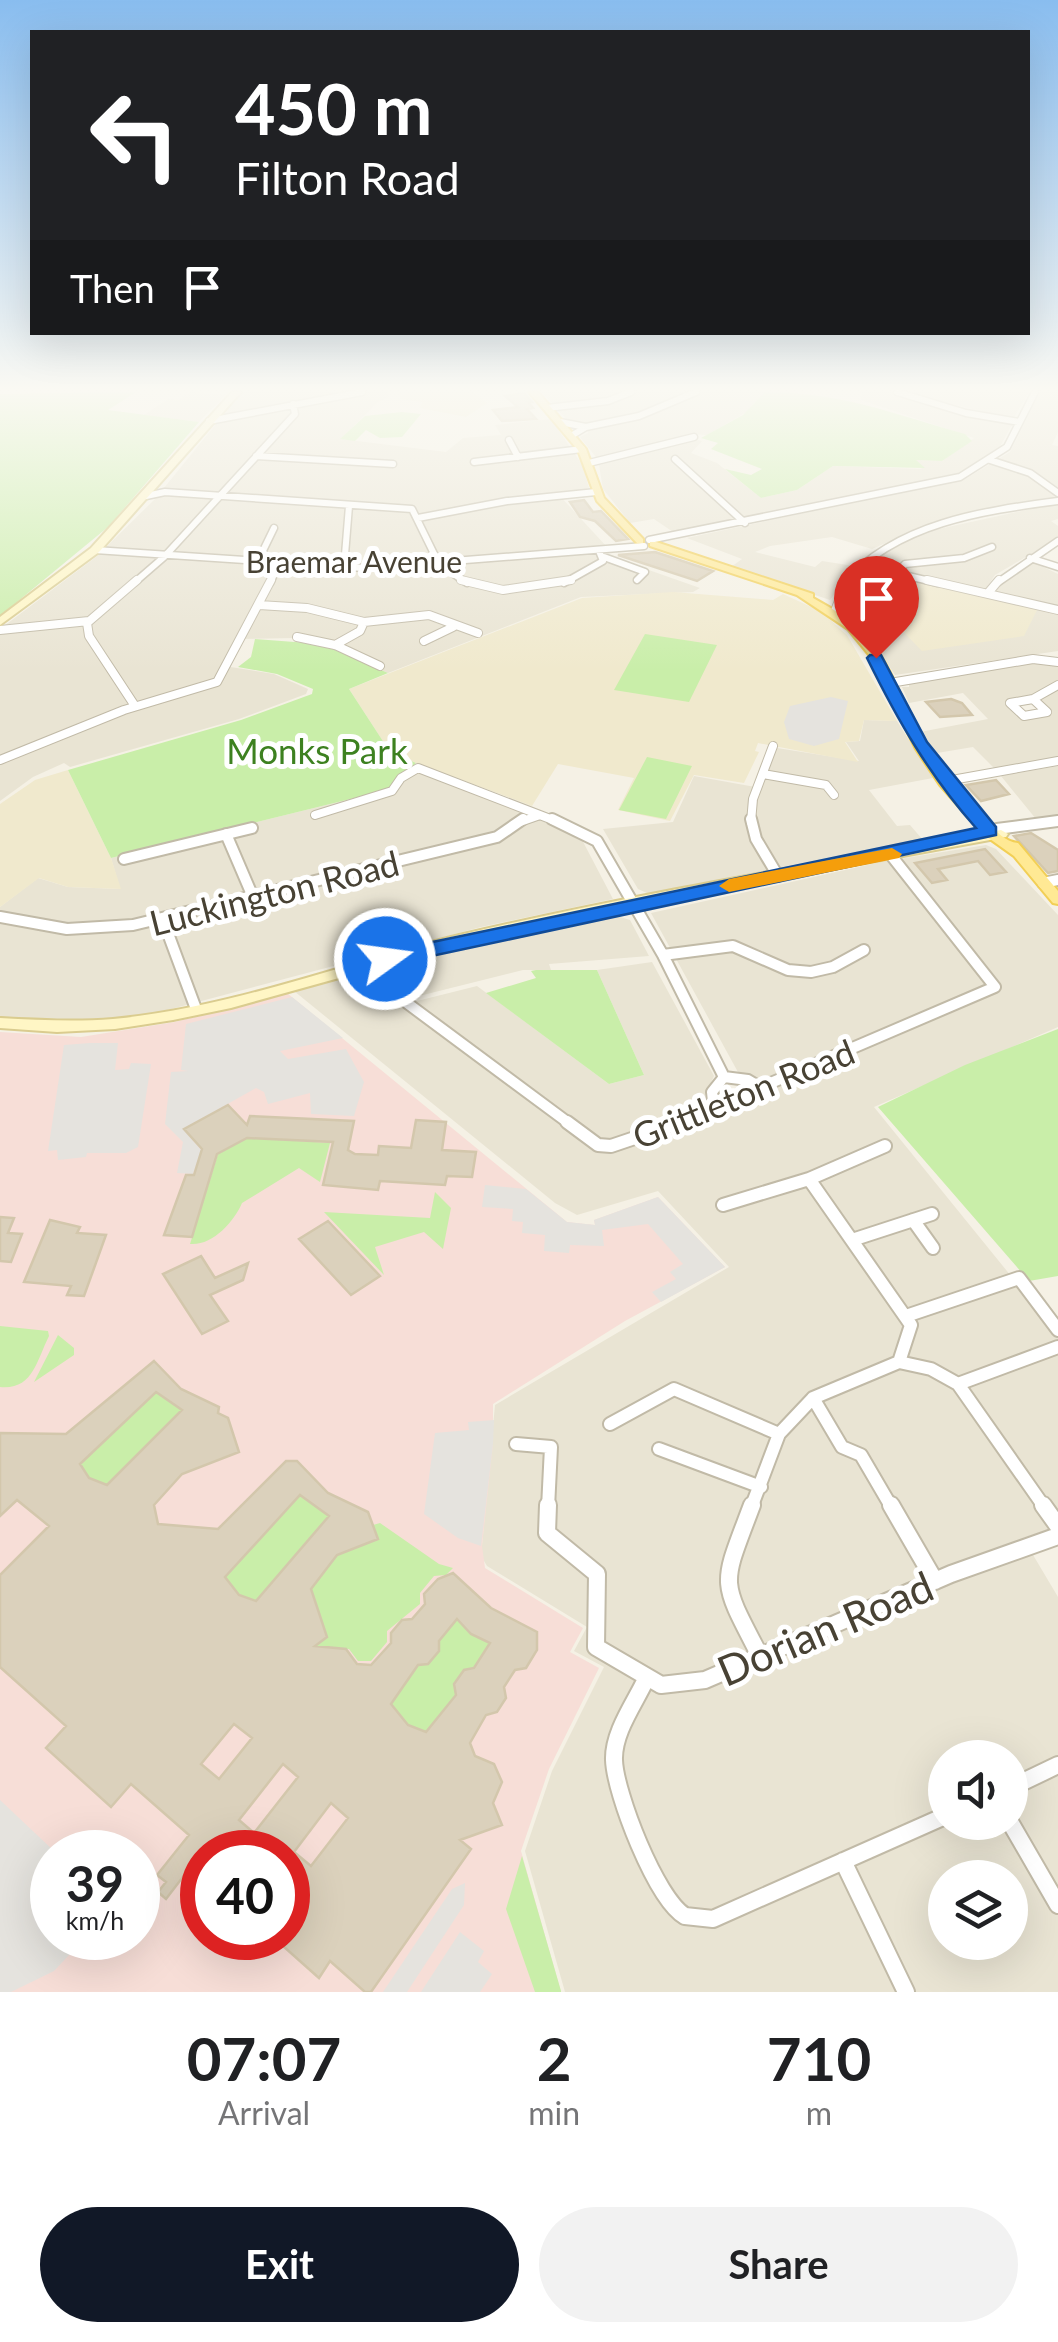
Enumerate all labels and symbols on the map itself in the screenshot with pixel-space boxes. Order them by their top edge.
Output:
street label: Braemar Avenue [246,543,462,579]
pin [834,556,919,659]
park label: Monks Park [226,729,408,771]
street label: Luckington Road [145,841,403,943]
position arrow [333,907,437,1011]
street label: Grittleton Road [626,1029,860,1157]
street label: Dorian Road [710,1560,940,1696]
speed limit sign: 40 [180,1830,310,1960]

